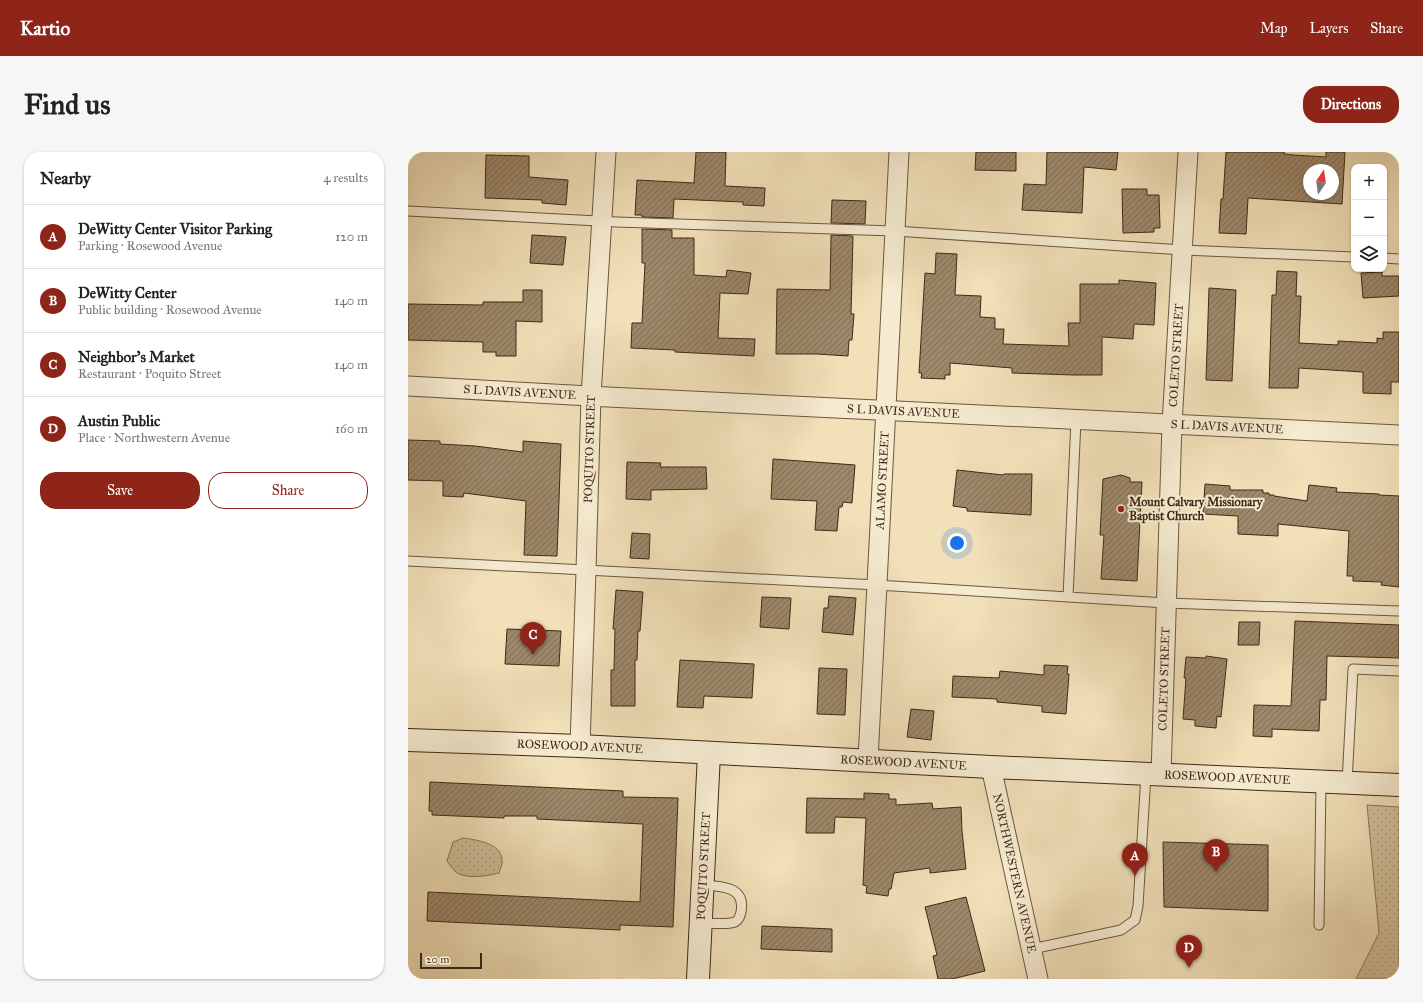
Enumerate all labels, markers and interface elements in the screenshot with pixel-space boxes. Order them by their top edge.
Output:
text: Kartio [20,17,70,40]
text: Map [1260,20,1288,37]
text: Layers [1310,20,1348,37]
text: Share [1370,20,1403,37]
button: Directions [1303,86,1399,123]
text: Find us [24,87,110,122]
north arrow [1303,164,1339,200]
map controls [1351,164,1387,272]
button: + [1351,164,1387,200]
text: Nearby [40,168,91,189]
text: 4 results [323,170,368,186]
button: − [1351,200,1387,236]
text: DeWitty Center Visitor Parking [78,220,272,238]
text: A [49,229,57,245]
text: 120 m [335,229,368,245]
button: layers [1351,236,1387,272]
text: Parking · Rosewood Avenue [78,238,223,254]
text: DeWitty Center [78,284,177,302]
text: B [49,293,57,309]
text: 140 m [334,293,368,309]
text: Public building · Rosewood Avenue [78,302,262,318]
street label: COLETO STREET [1166,303,1186,407]
text: Neighbor's Market [78,348,195,366]
text: C [49,357,57,373]
text: 140 m [334,357,368,373]
text: Restaurant · Poquito Street [78,366,221,382]
street label: S L DAVIS AVENUE [463,382,577,402]
street label: POQUITO STREET [581,395,598,503]
street label: S L DAVIS AVENUE [847,401,960,421]
text: Austin Public [78,412,160,430]
street label: S L DAVIS AVENUE [1170,417,1284,436]
text: D [48,421,58,437]
text: 160 m [335,421,368,437]
text: Place · Northwestern Avenue [78,430,230,446]
street label: ALAMO STREET [873,431,892,531]
button: Save [40,472,200,509]
button: Share [208,472,368,509]
place label: Mount Calvary Missionary Baptist Church [1129,495,1264,524]
marker: Mount Calvary Missionary Baptist Church [1116,504,1126,514]
your location [947,533,967,553]
pin: C [520,622,546,655]
street label: COLETO STREET [1155,627,1173,731]
street label: ROSEWOOD AVENUE [516,737,644,756]
street label: ROSEWOOD AVENUE [840,752,967,773]
street label: ROSEWOOD AVENUE [1164,768,1291,787]
street label: NORTHWESTERN AVENUE [990,792,1039,955]
street label: POQUITO STREET [694,812,713,920]
pin: B [1203,839,1229,872]
pin: A [1122,843,1148,876]
pin: D [1176,935,1202,968]
scale bar [420,951,482,970]
text: 20 m [426,953,449,966]

